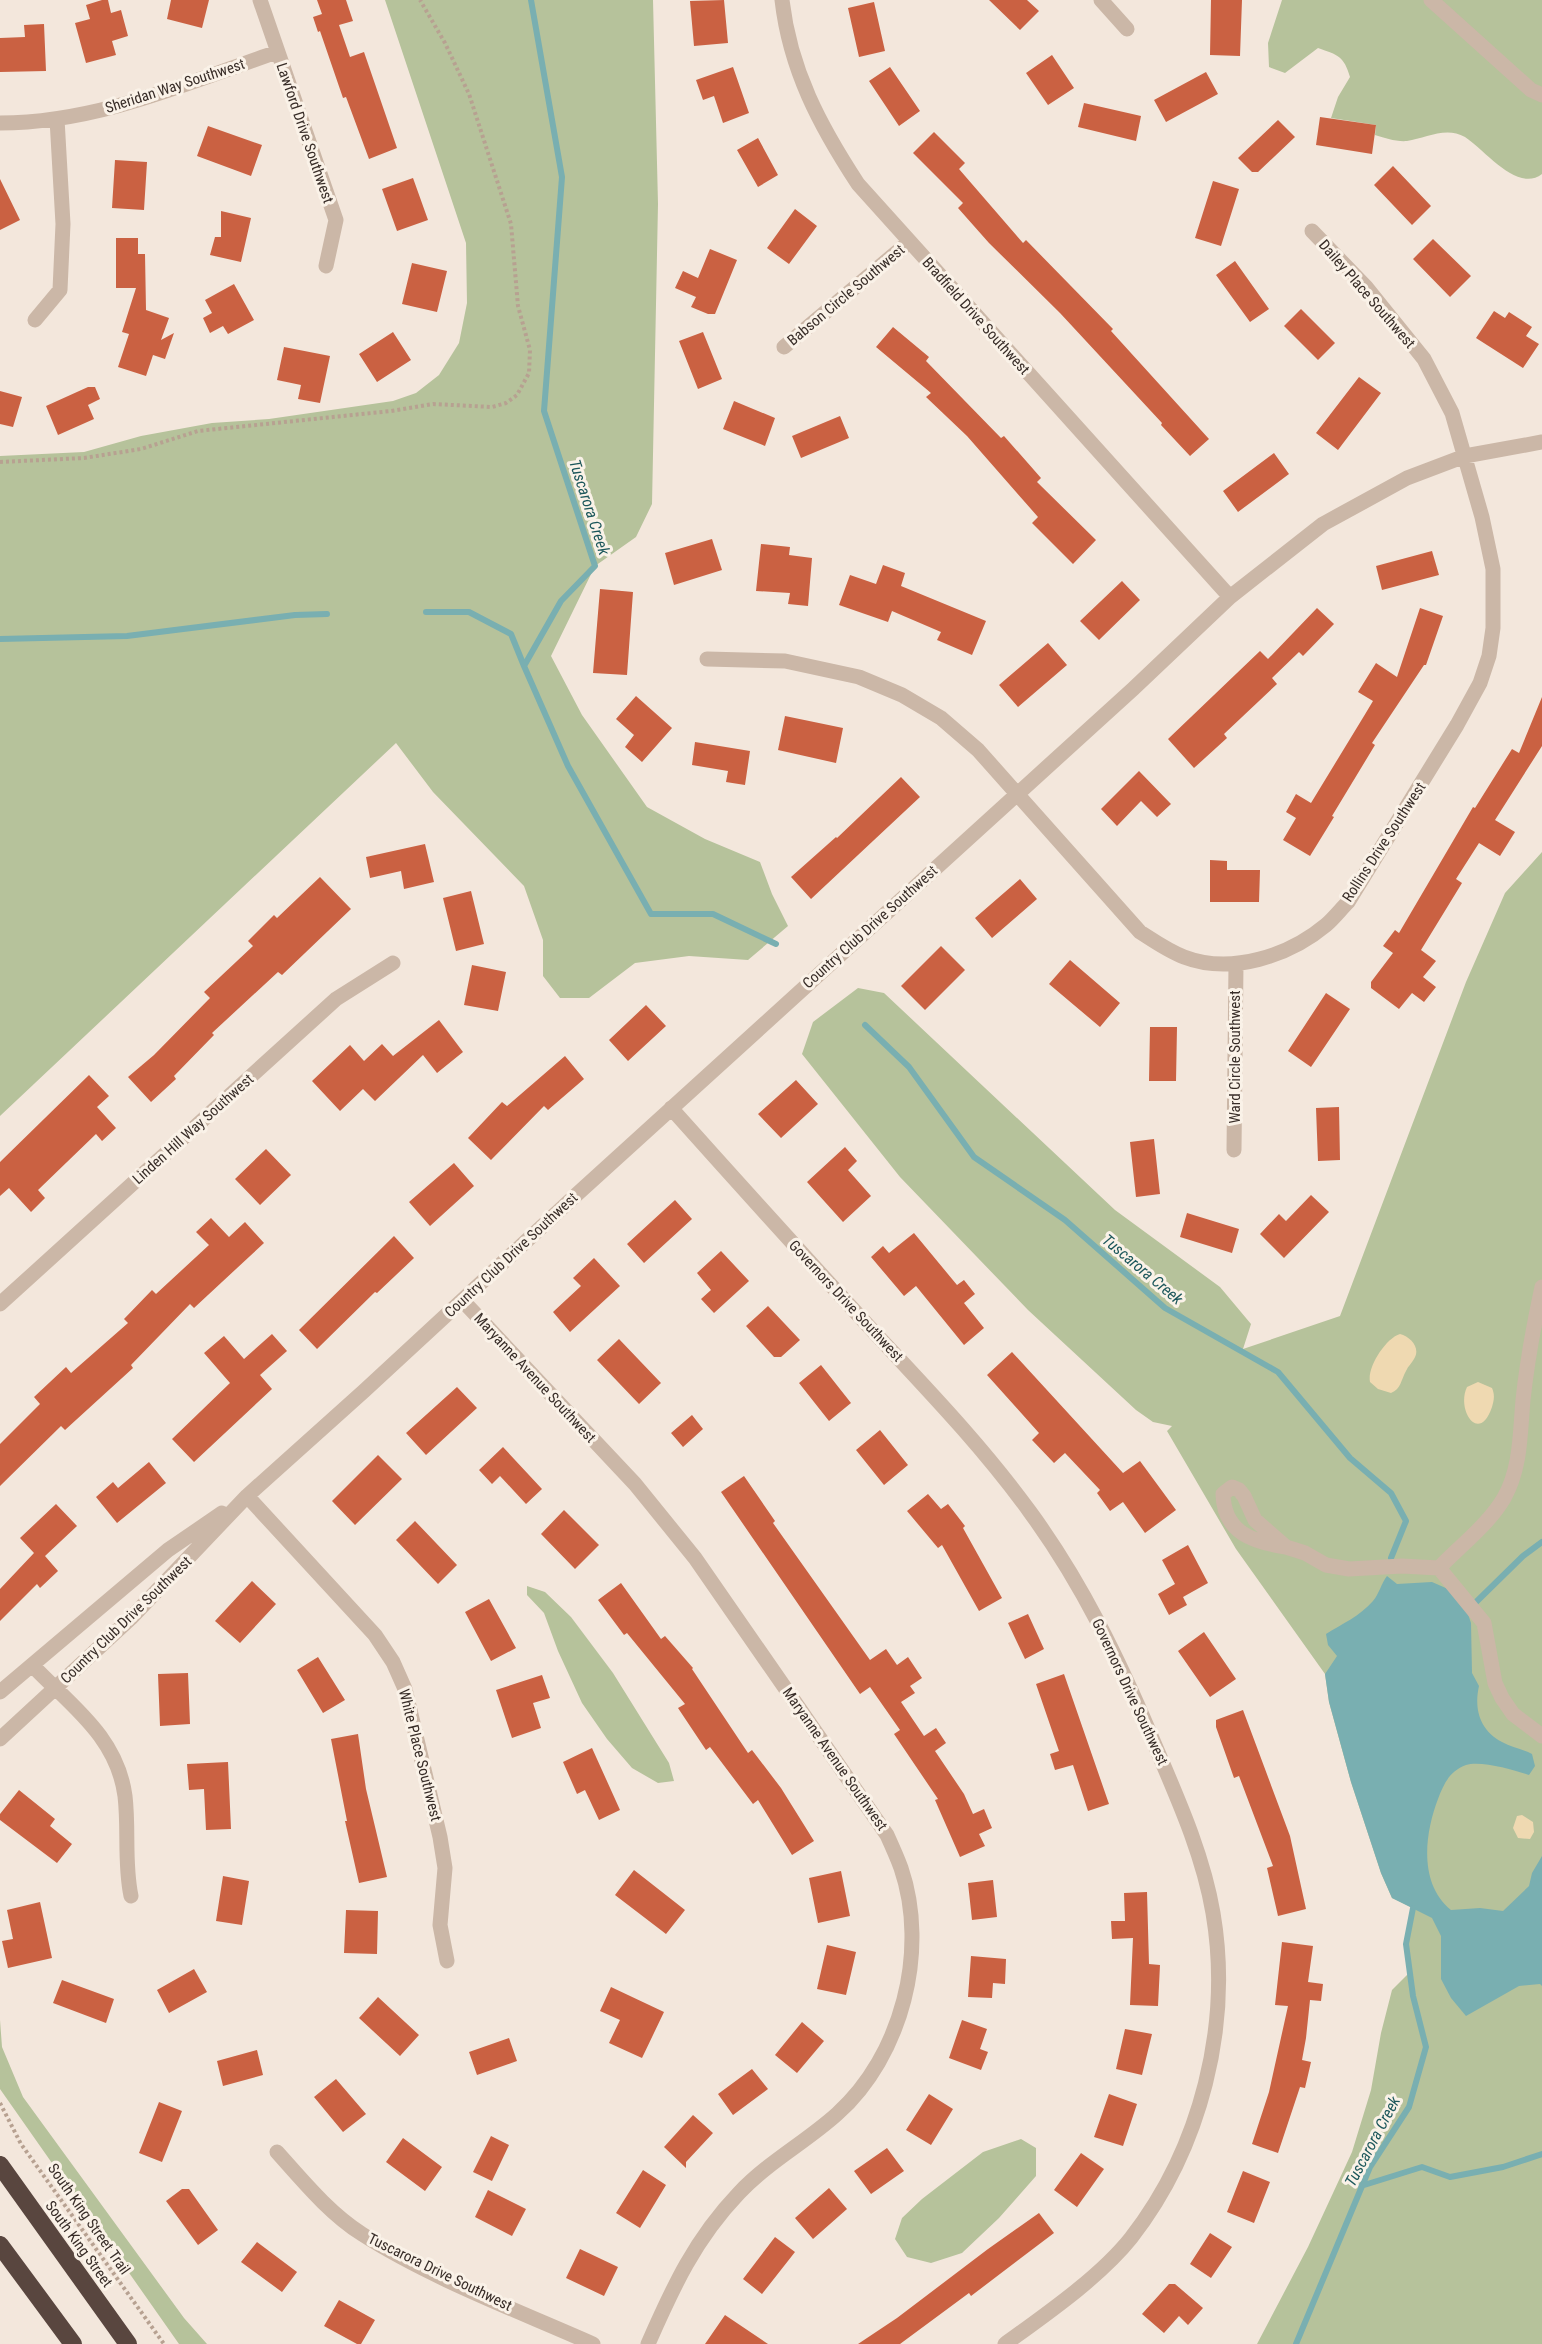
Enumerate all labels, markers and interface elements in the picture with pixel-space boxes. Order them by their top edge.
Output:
street label: Sheridan Way Southwest [103,55,247,117]
street label: Lawford Drive Southwest [273,60,337,206]
street label: Dailey Place Southwest [1315,236,1419,352]
street label: Babson Circle Southwest [784,241,908,349]
street label: Bradfield Drive Southwest [919,254,1033,378]
water label: Tuscarora Creek [565,457,614,558]
street label: Rollins Drive Southwest [1339,779,1429,905]
street label: Country Club Drive Southwest [799,862,941,992]
street label: Ward Circle Southwest [1226,990,1244,1124]
street label: Linden Hill Way Southwest [129,1070,257,1188]
street label: Country Club Drive Southwest [441,1189,581,1321]
water label: Tuscarora Creek [1099,1230,1188,1309]
street label: Governors Drive Southwest [785,1237,907,1365]
street label: Maryanne Avenue Southwest [470,1310,600,1446]
street label: Country Club Drive Southwest [57,1553,195,1687]
street label: Governors Drive Southwest [1088,1616,1172,1768]
street label: Maryanne Avenue Southwest [779,1684,891,1834]
street label: White Place Southwest [395,1687,445,1823]
water label: Tuscarora Creek [1341,2092,1405,2190]
street label: South King Street Trail [44,2160,134,2278]
street label: South King Street [42,2197,116,2291]
street label: Tuscarora Drive Southwest [365,2229,515,2315]

